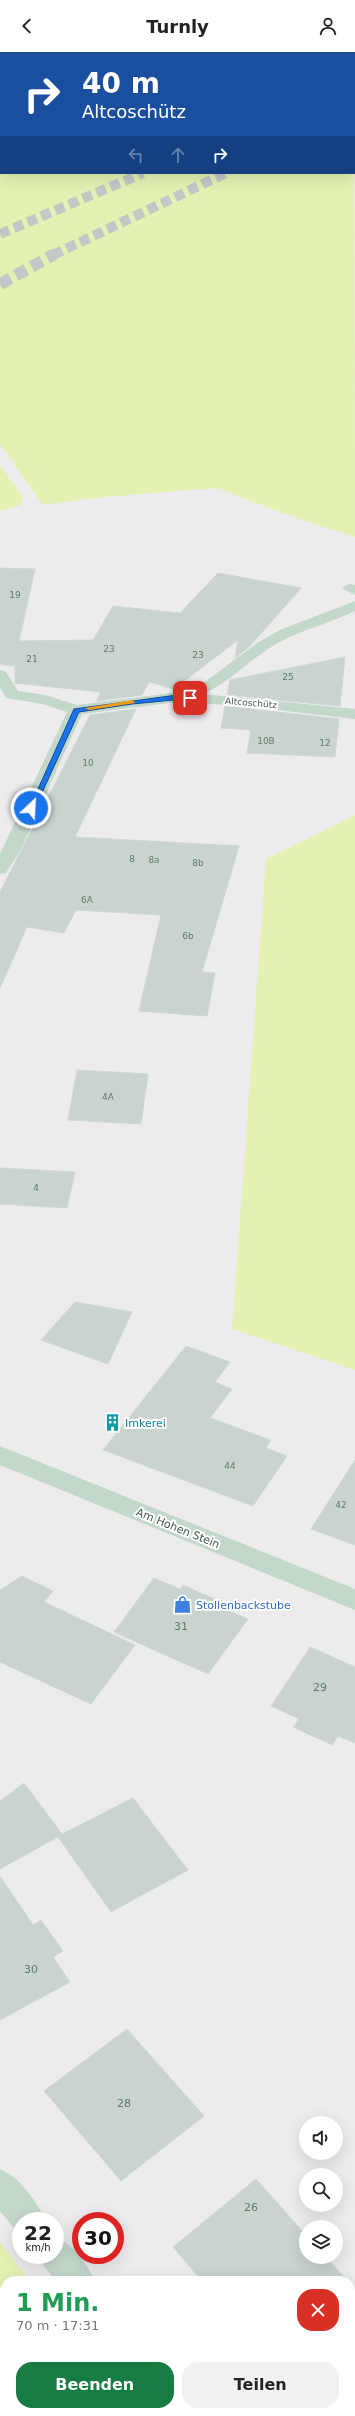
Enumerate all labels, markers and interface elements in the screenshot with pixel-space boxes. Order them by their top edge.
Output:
icon: back [16,15,38,37]
icon: person [317,15,339,37]
text: Turnly [146,16,209,37]
text: 40 m [82,67,160,100]
icon: right [16,68,68,120]
text: Altcoschütz [82,101,186,122]
icon: left [125,144,147,166]
icon: ahead [167,144,189,166]
icon: right [209,144,231,166]
house number: 19 [9,590,21,600]
house number: 23 [103,644,115,654]
house number: 23 [192,650,204,660]
house number: 21 [26,654,38,664]
house number: 25 [282,672,294,682]
pin [173,681,207,715]
icon: arrive [179,687,201,709]
street label: Altcoschütz [225,696,278,710]
house number: 10B [257,736,275,746]
house number: 12 [319,738,331,748]
house number: 10 [82,758,94,768]
position arrow [10,787,52,829]
house number: 8 [129,854,135,864]
house number: 8a [148,855,160,865]
house number: 8b [192,858,204,868]
house number: 6A [81,895,94,905]
house number: 6b [182,931,194,941]
house number: 4A [102,1092,115,1102]
house number: 4 [33,1183,39,1193]
building icon: Imkerei [102,1413,122,1433]
place label: Imkerei [125,1417,166,1430]
house number: 44 [224,1461,236,1471]
house number: 42 [335,1500,347,1510]
street label: Am Hohen Stein [134,1506,222,1551]
shop icon: Stollenbackstube [173,1595,193,1615]
place label: Stollenbackstube [196,1599,291,1612]
house number: 31 [174,1620,188,1633]
house number: 29 [313,1681,327,1694]
house number: 30 [24,1963,38,1976]
house number: 28 [117,2097,131,2110]
map controls [299,2116,343,2264]
button: sound [299,2116,343,2160]
button: search [299,2168,343,2212]
house number: 26 [244,2201,258,2214]
speed limit sign: 30 [72,2212,124,2264]
button: layers [299,2220,343,2264]
text: 22 [24,2221,52,2245]
text: km/h [25,2242,51,2253]
text: 1 Min. [16,2289,99,2317]
button: close [297,2289,339,2331]
text: 70 m · 17:31 [16,2318,99,2333]
button: Beenden [16,2362,174,2408]
button: Teilen [182,2362,339,2408]

